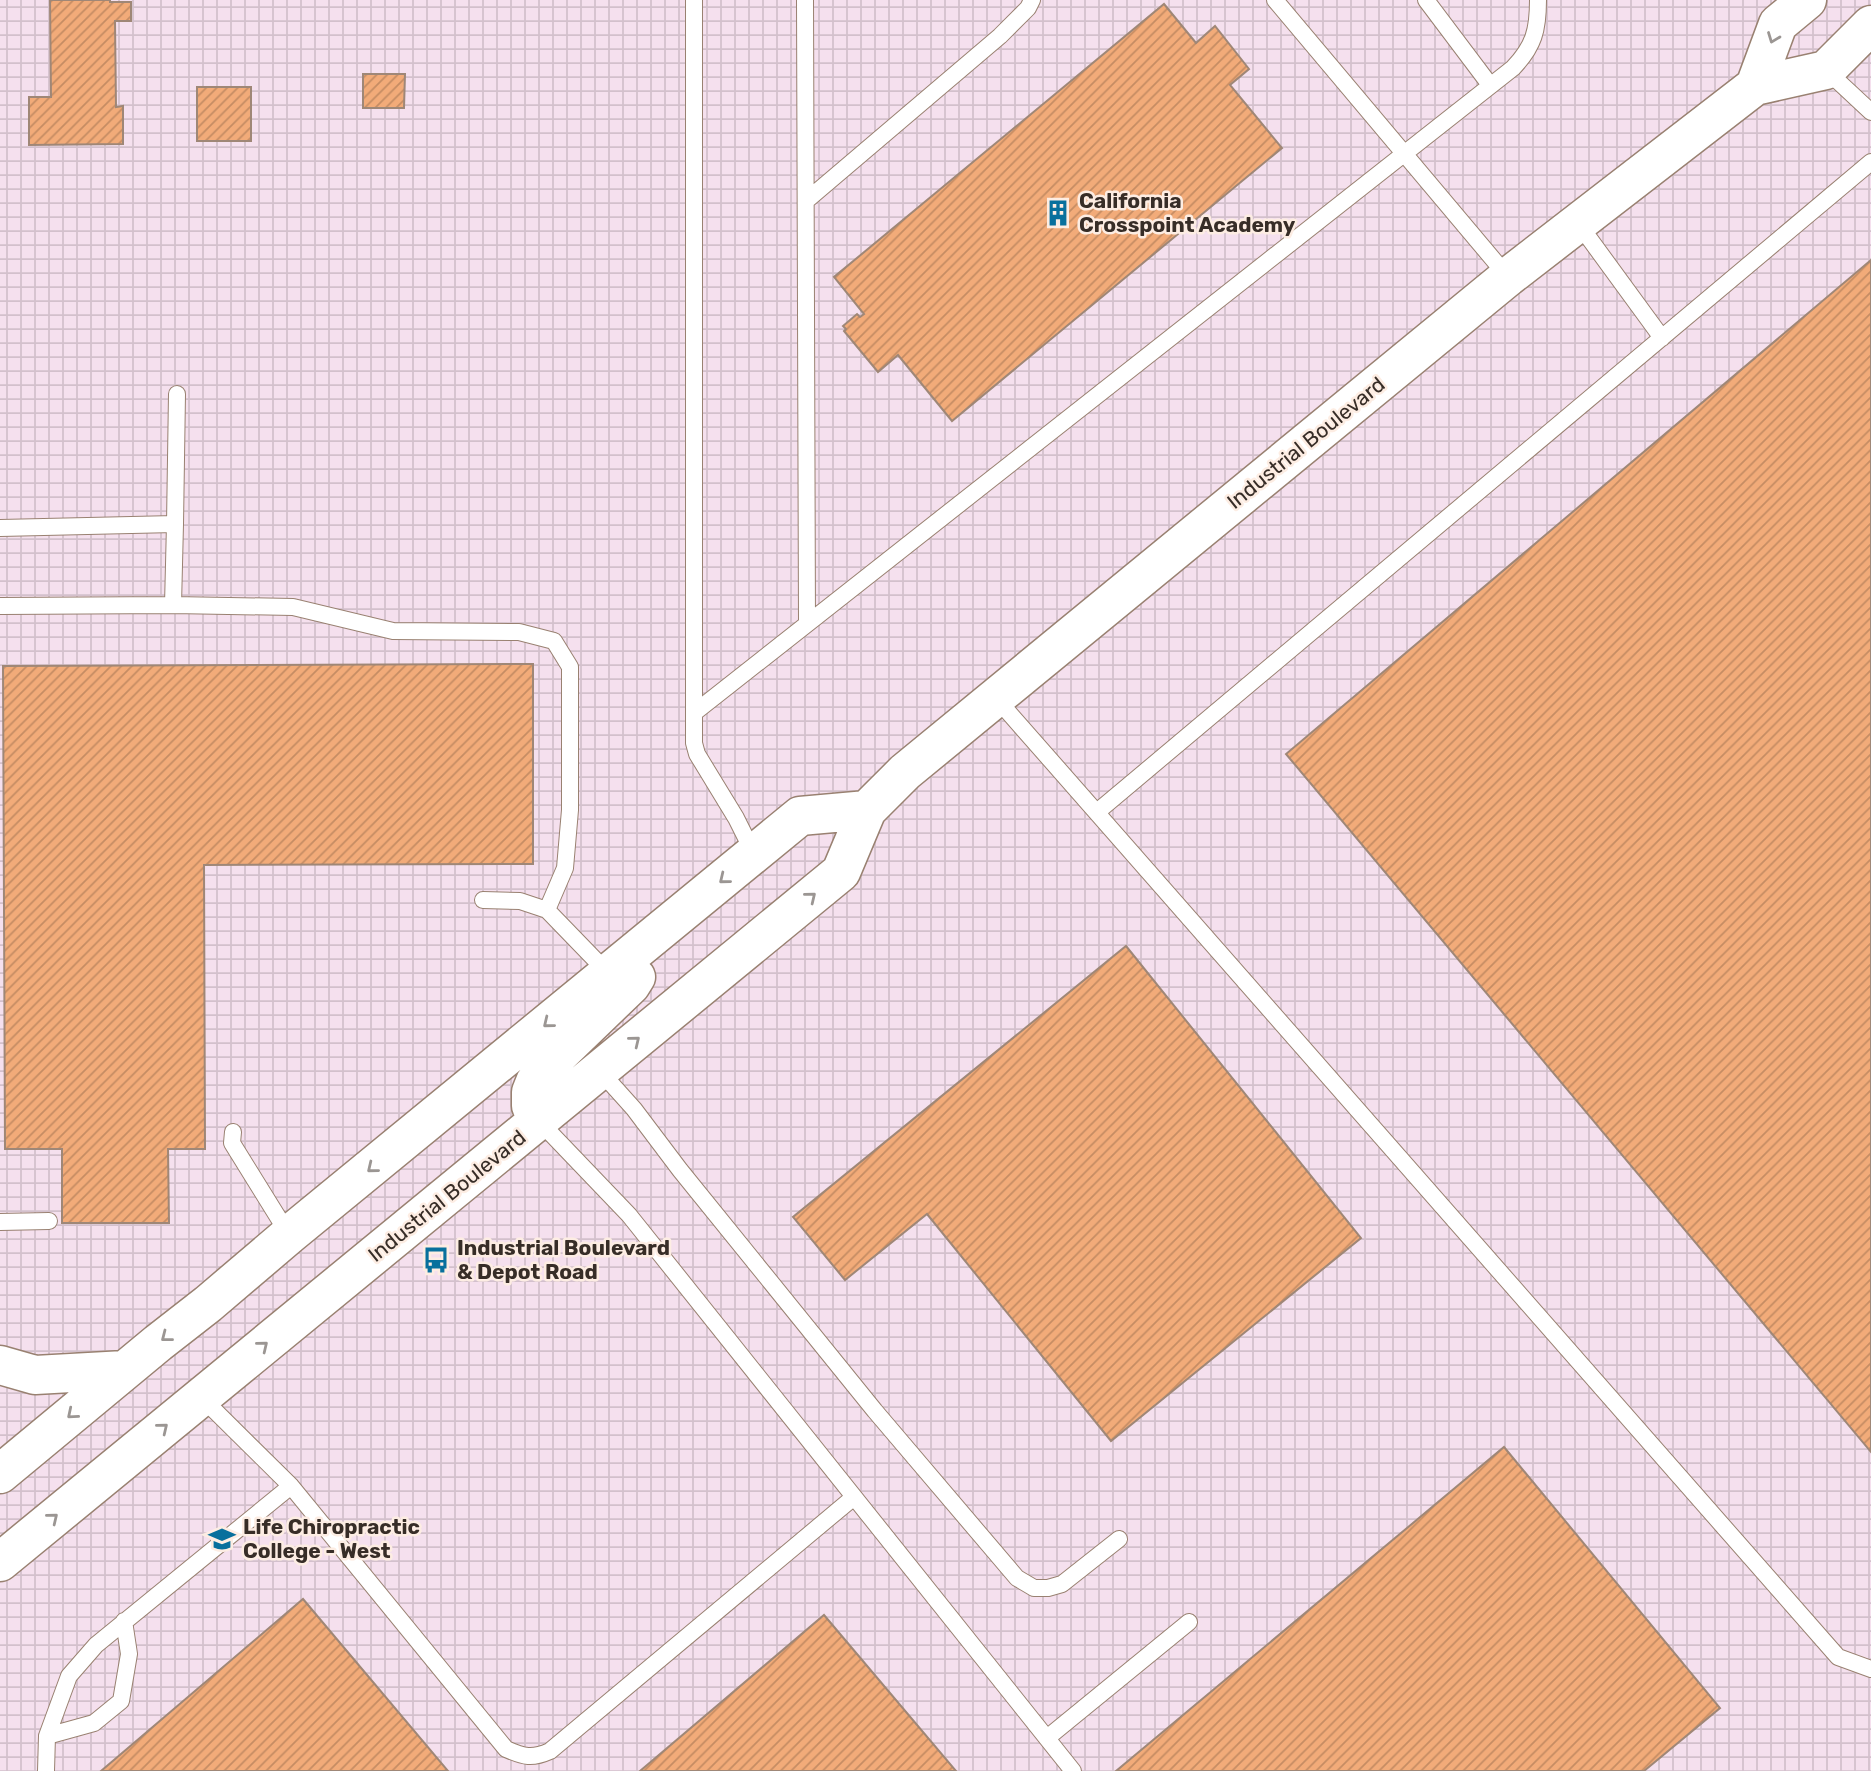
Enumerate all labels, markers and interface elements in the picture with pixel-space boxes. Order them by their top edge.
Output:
one-way arrow [1767,31,1781,43]
place label: California Crosspoint Academy [1079,188,1296,237]
building icon: California Crosspoint Academy [1043,198,1073,228]
street label: Industrial Boulevard [1222,371,1390,514]
one-way arrow [719,871,732,883]
one-way arrow [803,892,815,905]
one-way arrow [543,1015,556,1027]
one-way arrow [626,1037,639,1049]
street label: Industrial Boulevard [363,1124,531,1267]
one-way arrow [367,1159,379,1172]
place label: Industrial Boulevard & Depot Road [457,1235,670,1284]
bus stop icon: Industrial Boulevard & Depot Road [421,1245,451,1275]
one-way arrow [161,1328,174,1341]
one-way arrow [254,1342,267,1354]
one-way arrow [68,1406,81,1418]
one-way arrow [155,1424,167,1437]
one-way arrow [45,1514,57,1527]
place label: Life Chiropractic College - West [243,1514,420,1563]
school or university icon: Life Chiropractic College - West [207,1524,237,1554]

